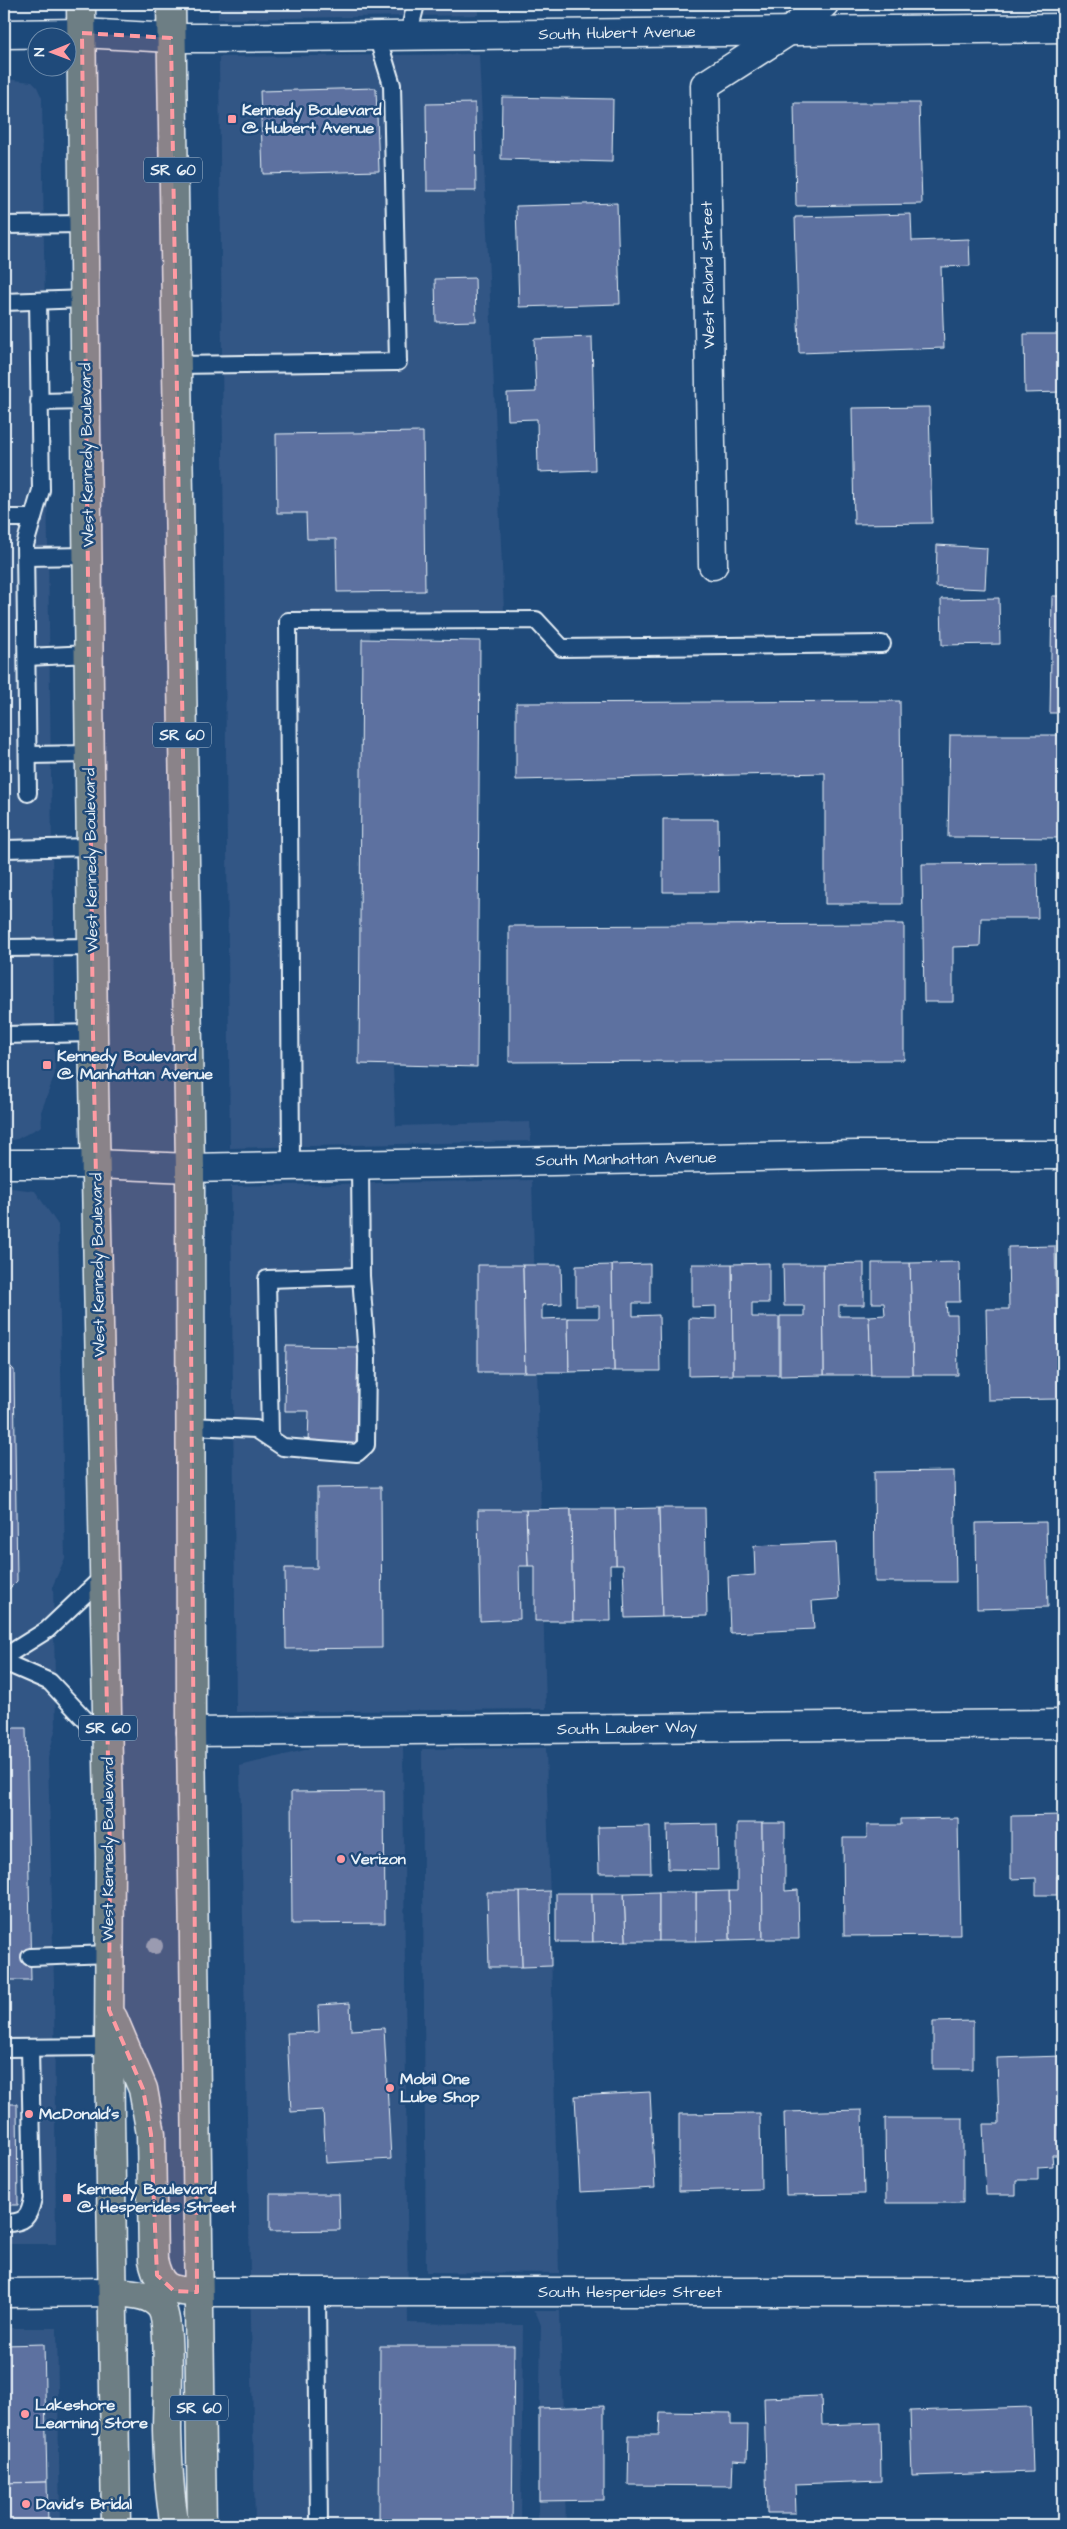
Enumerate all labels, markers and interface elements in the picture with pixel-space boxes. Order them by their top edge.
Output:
street label: South Hubert Avenue [538,21,696,45]
north arrow [28,28,78,78]
text: N [30,47,50,57]
place label: Kennedy Boulevard @ Hubert Avenue [242,99,382,139]
marker: Kennedy Boulevard @ Hubert Avenue [226,113,238,125]
road number: SR 60 [144,158,202,182]
street label: West Roland Street [696,200,720,349]
street label: West Kennedy Boulevard [74,363,101,547]
road number: SR 60 [153,722,211,748]
street label: West Kennedy Boulevard [78,768,105,952]
place label: Kennedy Boulevard @ Manhattan Avenue [57,1045,213,1085]
marker: Kennedy Boulevard @ Manhattan Avenue [41,1059,53,1071]
street label: South Manhattan Avenue [535,1146,717,1172]
street label: West Kennedy Boulevard [85,1173,112,1357]
road number: SR 60 [79,1716,137,1740]
street label: South Lauber Way [557,1716,698,1741]
street label: West Kennedy Boulevard [97,1757,120,1941]
place label: Verizon [350,1848,406,1870]
marker: Verizon [335,1853,347,1865]
place label: Mobil One Lube Shop [400,2068,479,2108]
marker: Mobil One Lube Shop [384,2082,396,2094]
place label: McDonald's [39,2103,119,2125]
marker: McDonald's [23,2108,35,2120]
place label: Kennedy Boulevard @ Hesperides Street [77,2178,236,2218]
marker: Kennedy Boulevard @ Hesperides Street [61,2192,73,2204]
street label: South Hesperides Street [538,2281,723,2303]
place label: Lakeshore Learning Store [35,2394,148,2436]
road number: SR 60 [170,2396,228,2420]
marker: Lakeshore Learning Store [19,2408,31,2420]
place label: David's Bridal [36,2493,132,2515]
marker: David's Bridal [20,2498,32,2510]

